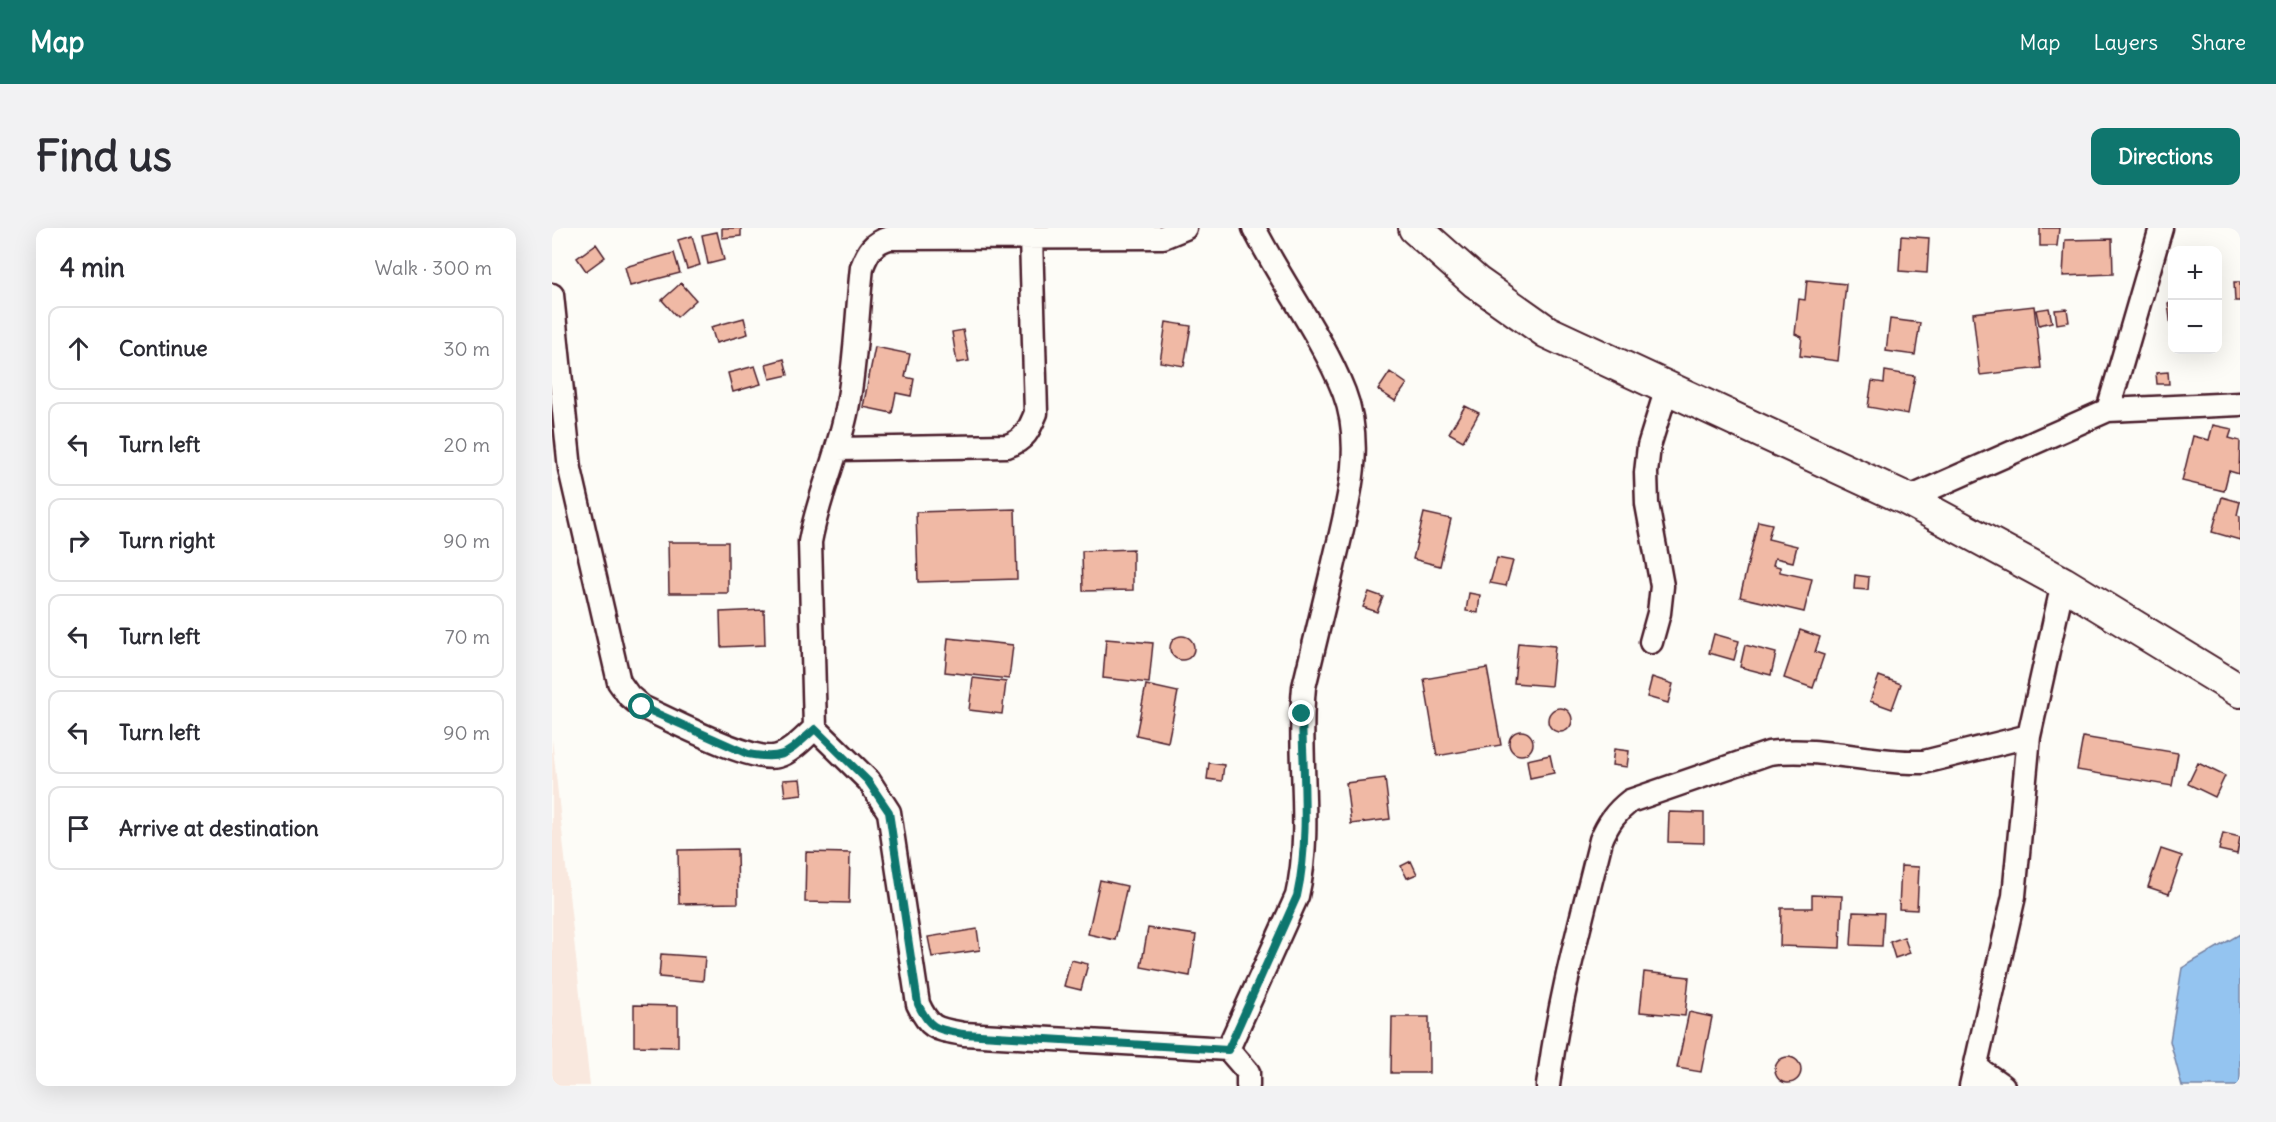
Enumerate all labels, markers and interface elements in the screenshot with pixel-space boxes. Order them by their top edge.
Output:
text: Map [30,24,84,60]
text: Map [2020,29,2060,56]
text: Layers [2093,29,2158,56]
text: Share [2191,29,2246,56]
button: Directions [2091,128,2240,185]
text: Find us [36,130,172,182]
map controls [2168,246,2222,354]
button: + [2168,246,2222,300]
text: 4 min [60,251,125,284]
text: Walk · 300 m [374,255,492,280]
button: − [2168,300,2222,354]
icon: ahead [62,332,95,365]
text: Continue [119,334,208,362]
text: 30 m [443,336,490,361]
icon: left [62,428,95,461]
text: Turn left [119,430,200,458]
text: 20 m [444,432,490,457]
icon: right [62,524,95,557]
text: Turn right [119,526,215,554]
text: 90 m [443,528,490,553]
icon: left [62,620,95,653]
text: Turn left [119,622,200,650]
text: 70 m [445,624,490,649]
route start [628,693,654,719]
route end [1288,700,1314,726]
icon: left [62,716,95,749]
text: Turn left [119,718,200,746]
text: 90 m [443,720,490,745]
icon: arrive [62,812,95,845]
text: Arrive at destination [119,814,319,842]

